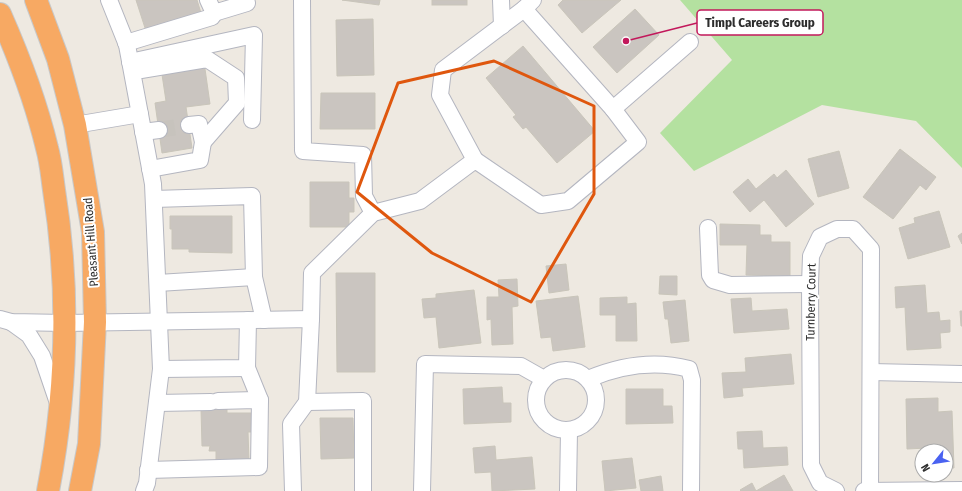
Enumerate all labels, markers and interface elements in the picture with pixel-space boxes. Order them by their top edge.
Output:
callout: Timpl Careers Group [697,10,823,35]
text: Timpl Careers Group [705,15,815,30]
street label: Pleasant Hill Road [81,197,101,287]
street label: Turnberry Court [803,263,819,341]
north arrow [914,443,954,483]
text: N [918,462,933,474]

